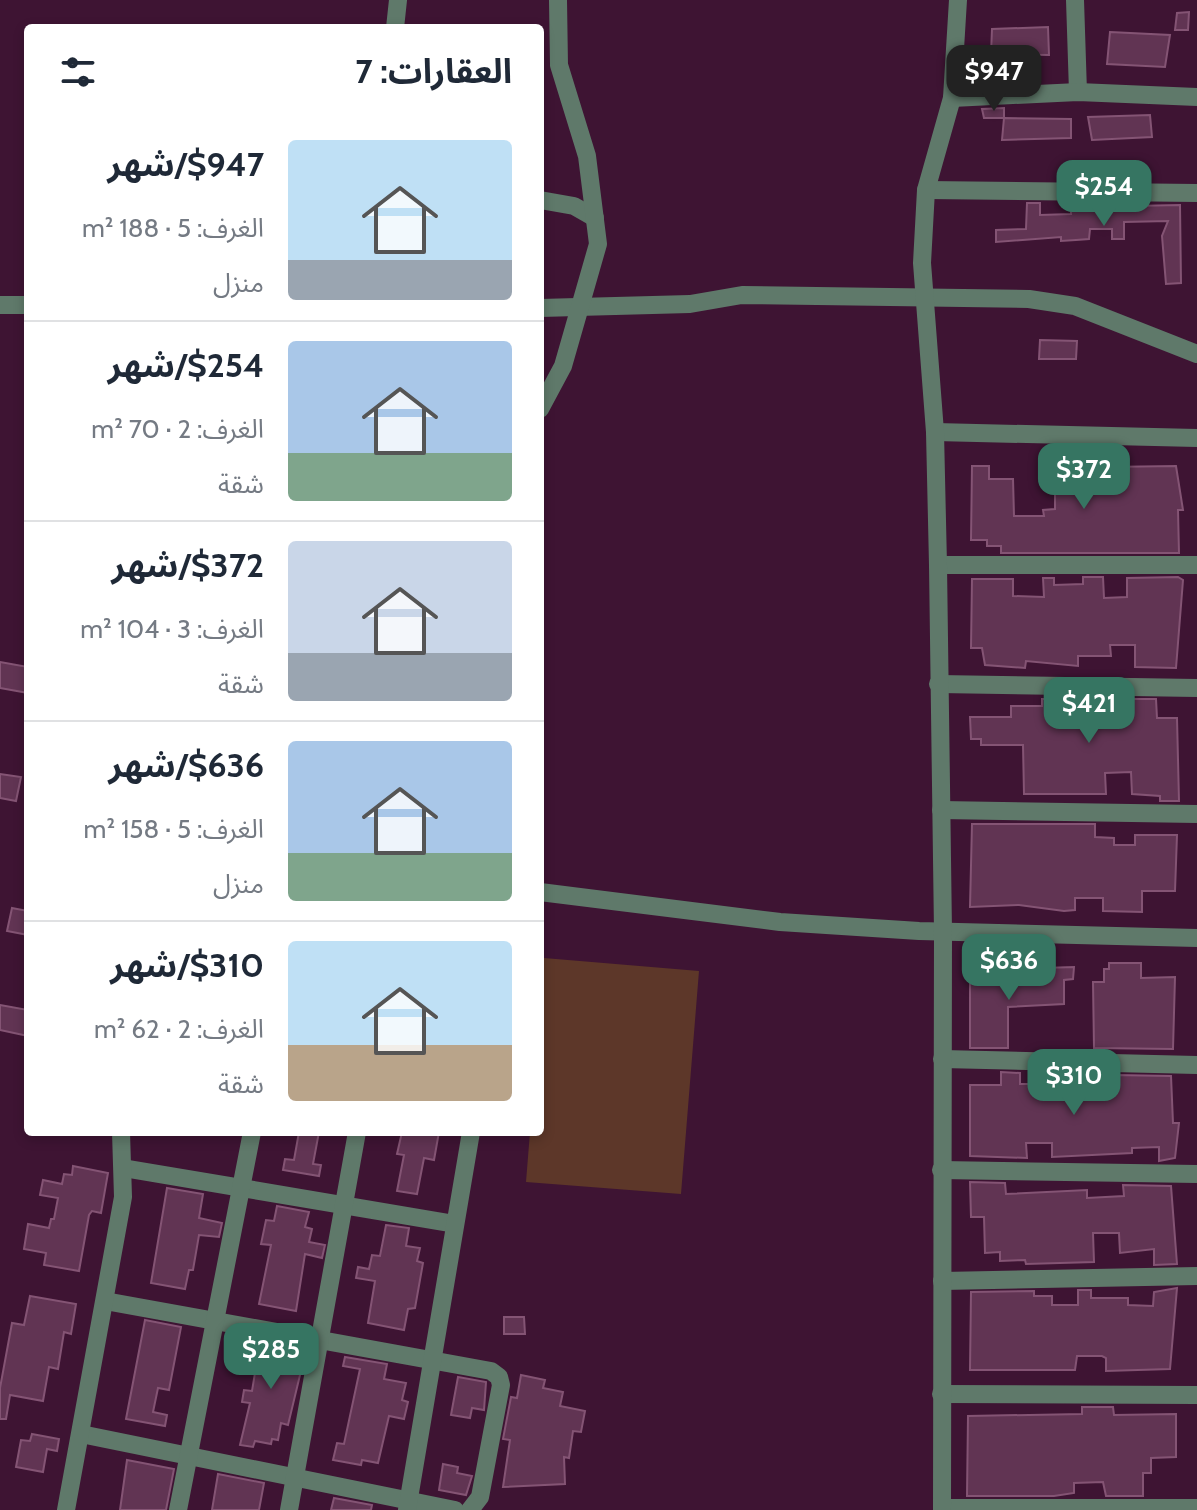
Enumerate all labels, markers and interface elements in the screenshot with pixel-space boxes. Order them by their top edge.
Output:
pin: $947 [947,45,1041,113]
icon: filters [56,50,100,94]
text: العقارات: 7 [355,50,512,92]
text: $947 [964,55,1024,87]
text: $947/شهر [107,143,264,185]
pin: $254 [1057,160,1151,228]
text: $254 [1075,170,1133,202]
icon: home [352,172,448,268]
text: الغرف: 5 · 188 m² [82,212,264,244]
text: منزل [213,267,264,299]
text: $254/شهر [108,344,264,386]
icon: home [352,373,448,469]
text: الغرف: 2 · 70 m² [91,413,264,445]
pin: $372 [1037,443,1131,511]
text: $372 [1056,453,1112,485]
text: شقة [218,468,264,500]
text: $372/شهر [111,544,264,586]
icon: home [352,573,448,669]
text: الغرف: 3 · 104 m² [80,613,264,645]
text: شقة [218,668,264,700]
pin: $421 [1042,677,1136,745]
text: $421 [1062,687,1116,719]
text: $636/شهر [109,744,264,786]
icon: home [352,773,448,869]
text: الغرف: 5 · 158 m² [84,813,264,845]
text: منزل [213,868,264,900]
pin: $636 [962,934,1056,1002]
text: $310/شهر [110,944,264,986]
text: $636 [980,944,1038,976]
icon: home [352,973,448,1069]
text: الغرف: 2 · 62 m² [94,1013,264,1045]
pin: $310 [1027,1049,1121,1117]
text: $310 [1045,1059,1103,1091]
text: شقة [218,1068,264,1100]
pin: $285 [224,1323,318,1391]
text: $285 [242,1333,300,1365]

